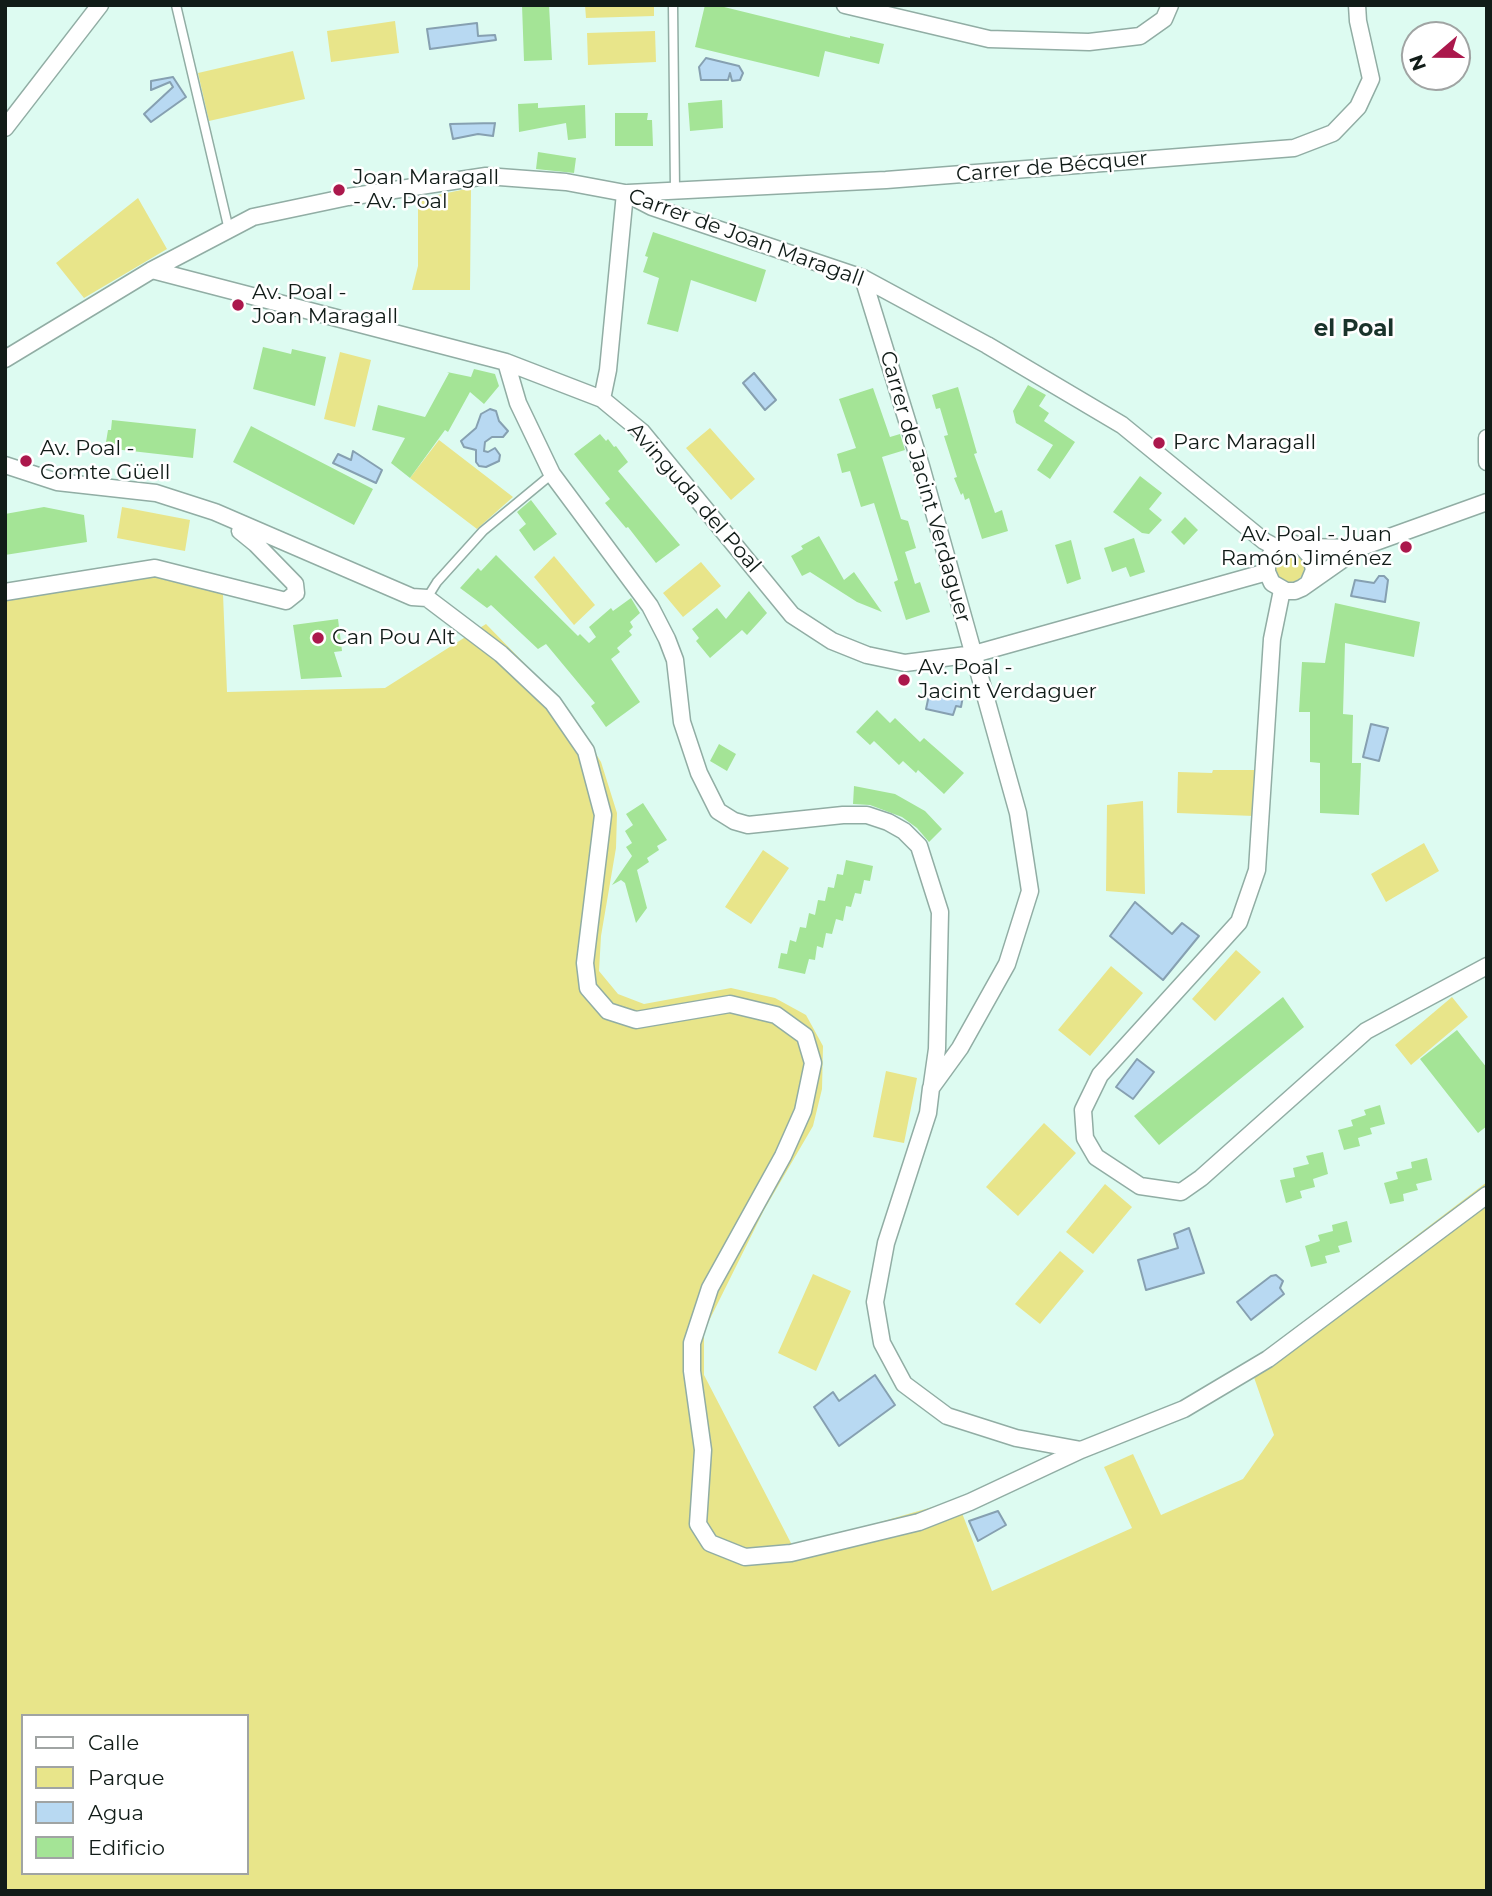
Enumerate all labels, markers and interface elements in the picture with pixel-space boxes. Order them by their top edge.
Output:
north arrow [1401,21,1471,91]
text: N [1404,52,1431,74]
street label: Carrer de Bécquer [955,146,1149,188]
place label: Joan Maragall - Av. Poal [353,165,499,215]
marker: Joan Maragall - Av. Poal [331,182,347,198]
street label: Carrer de Joan Maragall [625,184,867,292]
place label: Av. Poal - Joan Maragall [252,280,398,330]
marker: Av. Poal - Joan Maragall [230,297,246,313]
district label: el Poal [1314,315,1394,343]
street label: Carrer de Jacint Verdaguer [874,348,976,626]
street label: Avinguda del Poal [622,418,766,578]
place label: Parc Maragall [1173,430,1316,456]
marker: Parc Maragall [1151,435,1167,451]
place label: Av. Poal - Comte Güell [40,436,171,486]
marker: Av. Poal - Comte Güell [18,453,34,469]
place label: Av. Poal - Juan Ramón Jiménez [1221,522,1392,572]
marker: Av. Poal - Juan Ramón Jiménez [1398,539,1414,555]
place label: Can Pou Alt [332,625,455,651]
marker: Can Pou Alt [310,630,326,646]
place label: Av. Poal - Jacint Verdaguer [918,655,1097,705]
marker: Av. Poal - Jacint Verdaguer [896,672,912,688]
legend [21,1714,248,1875]
text: Calle [88,1730,139,1755]
text: Parque [88,1765,164,1790]
text: Agua [88,1800,144,1825]
text: Edificio [88,1835,165,1860]

